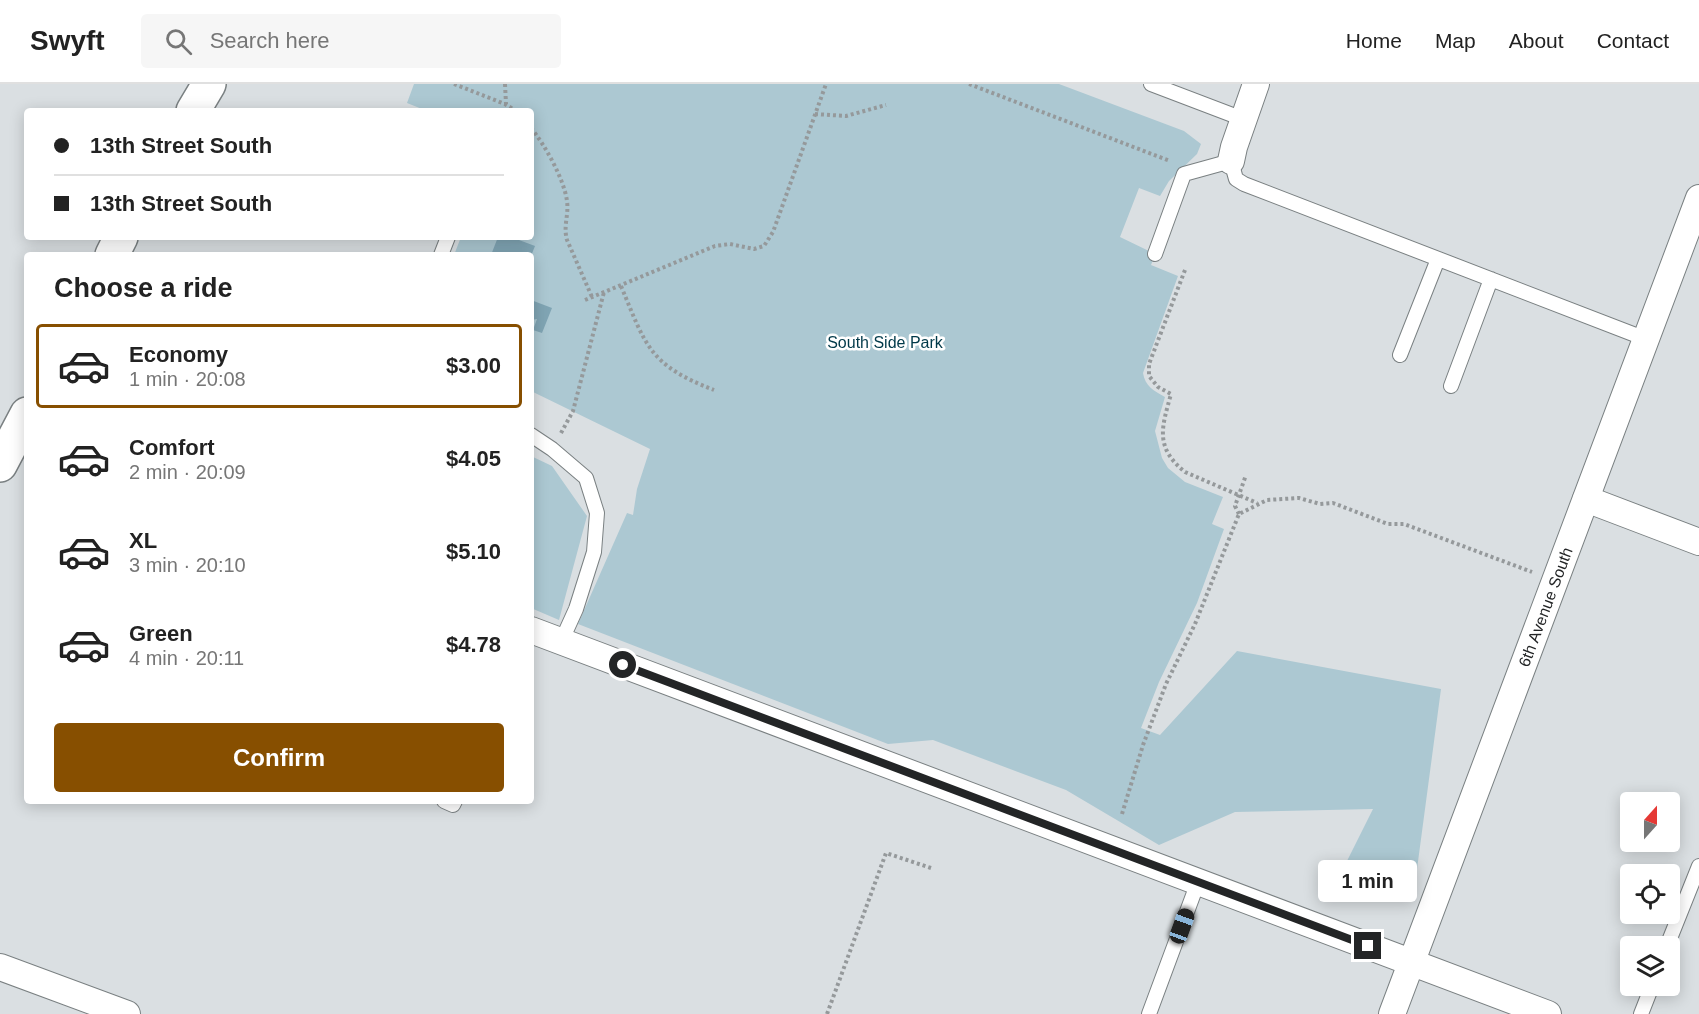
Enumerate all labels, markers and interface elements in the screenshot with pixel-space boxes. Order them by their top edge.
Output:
search box [141,14,561,68]
text: Swyft [30,25,105,56]
icon: search [162,25,195,58]
text: Search here [210,28,330,53]
text: Home [1346,29,1402,52]
text: Map [1435,29,1476,52]
text: About [1509,29,1564,52]
text: Contact [1597,29,1669,52]
text: 13th Street South [90,133,272,158]
text: 13th Street South [90,191,272,216]
text: Choose a ride [54,273,233,303]
park label: South Side Park [827,334,944,351]
icon: car [57,339,111,393]
text: Economy [129,342,228,367]
text: $3.00 [446,353,501,378]
text: 1 min · 20:08 [129,368,246,390]
icon: car [57,432,111,486]
text: Comfort [129,435,215,460]
text: $4.05 [446,446,501,471]
text: 2 min · 20:09 [129,461,246,483]
icon: car [57,525,111,579]
text: XL [129,528,157,553]
text: $5.10 [446,539,501,564]
street label: 6th Avenue South [1515,545,1575,669]
text: 3 min · 20:10 [129,554,246,576]
icon: car [57,618,111,672]
text: Green [129,621,193,646]
text: $4.78 [446,632,501,657]
text: 4 min · 20:11 [129,647,244,669]
route start [609,651,636,678]
button: Confirm [54,723,504,792]
north arrow [1620,792,1680,852]
map controls [1620,792,1680,996]
callout: 1 min [1318,859,1418,901]
button: locate [1620,864,1680,924]
text: 1 min [1341,870,1394,892]
car [1167,906,1197,946]
route end [1354,932,1381,959]
button: layers [1620,936,1680,996]

